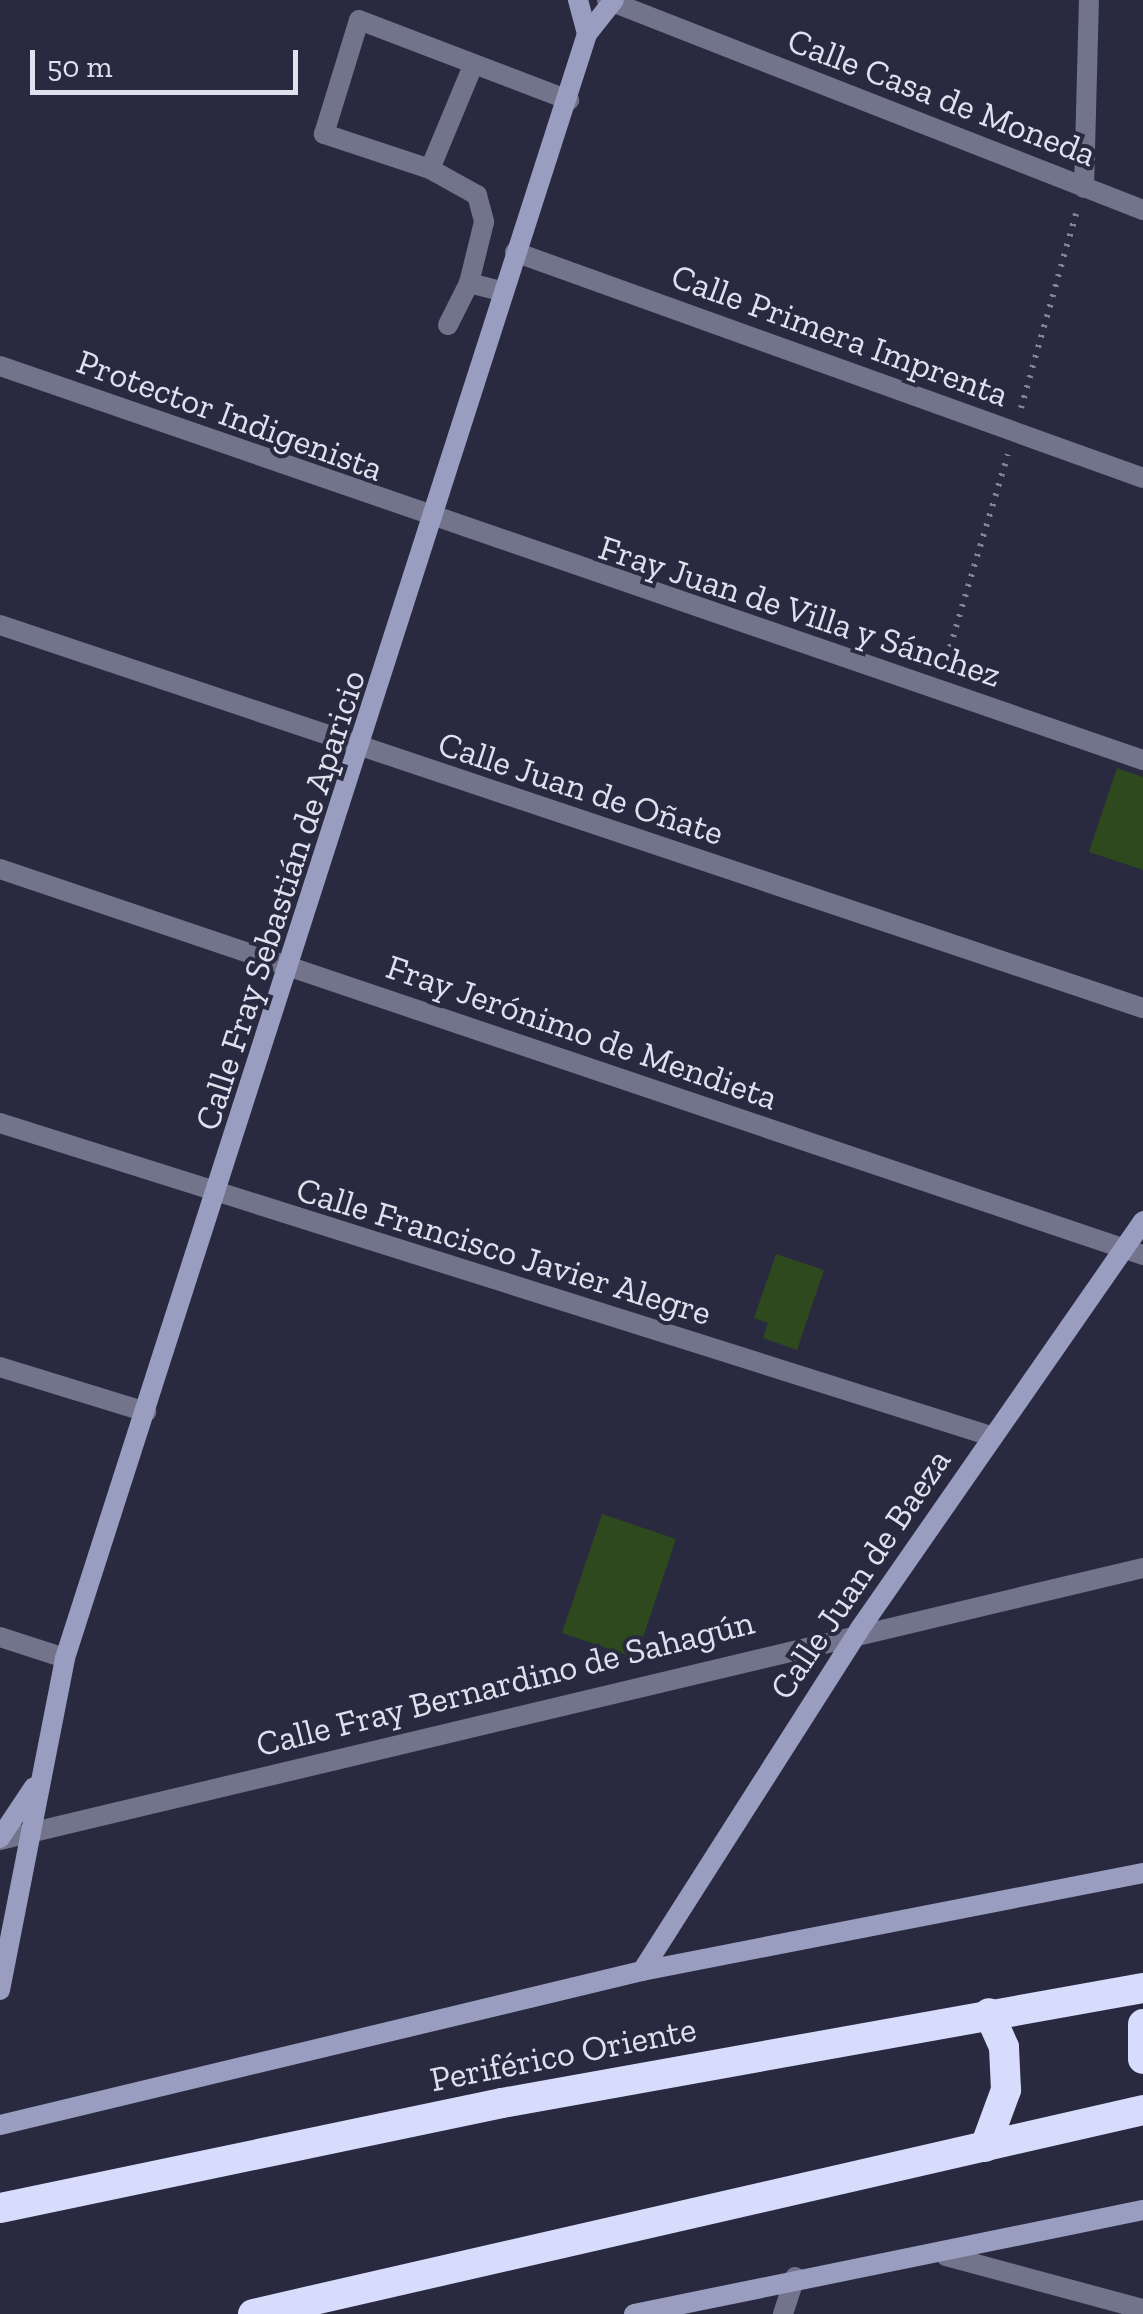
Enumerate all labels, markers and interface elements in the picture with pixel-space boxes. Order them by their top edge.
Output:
street label: Calle Casa de Moneda [782,19,1102,175]
scale bar [35,30,302,92]
text: 50 m [47,49,112,85]
street label: Calle Primera Imprenta [666,255,1014,415]
street label: Protector Indigenista [71,340,389,490]
street label: Fray Juan de Villa y Sánchez [592,525,1008,697]
street label: Calle Fray Sebastián de Aparicio [185,664,375,1136]
street label: Calle Juan de Oñate [433,722,729,854]
street label: Fray Jerónimo de Mendieta [380,945,784,1119]
street label: Calle Francisco Javier Alegre [290,1168,718,1334]
street label: Calle Juan de Baeza [761,1441,959,1707]
street label: Calle Fray Bernardino de Sahagún [251,1601,759,1765]
street label: Periférico Oriente [426,2008,700,2100]

